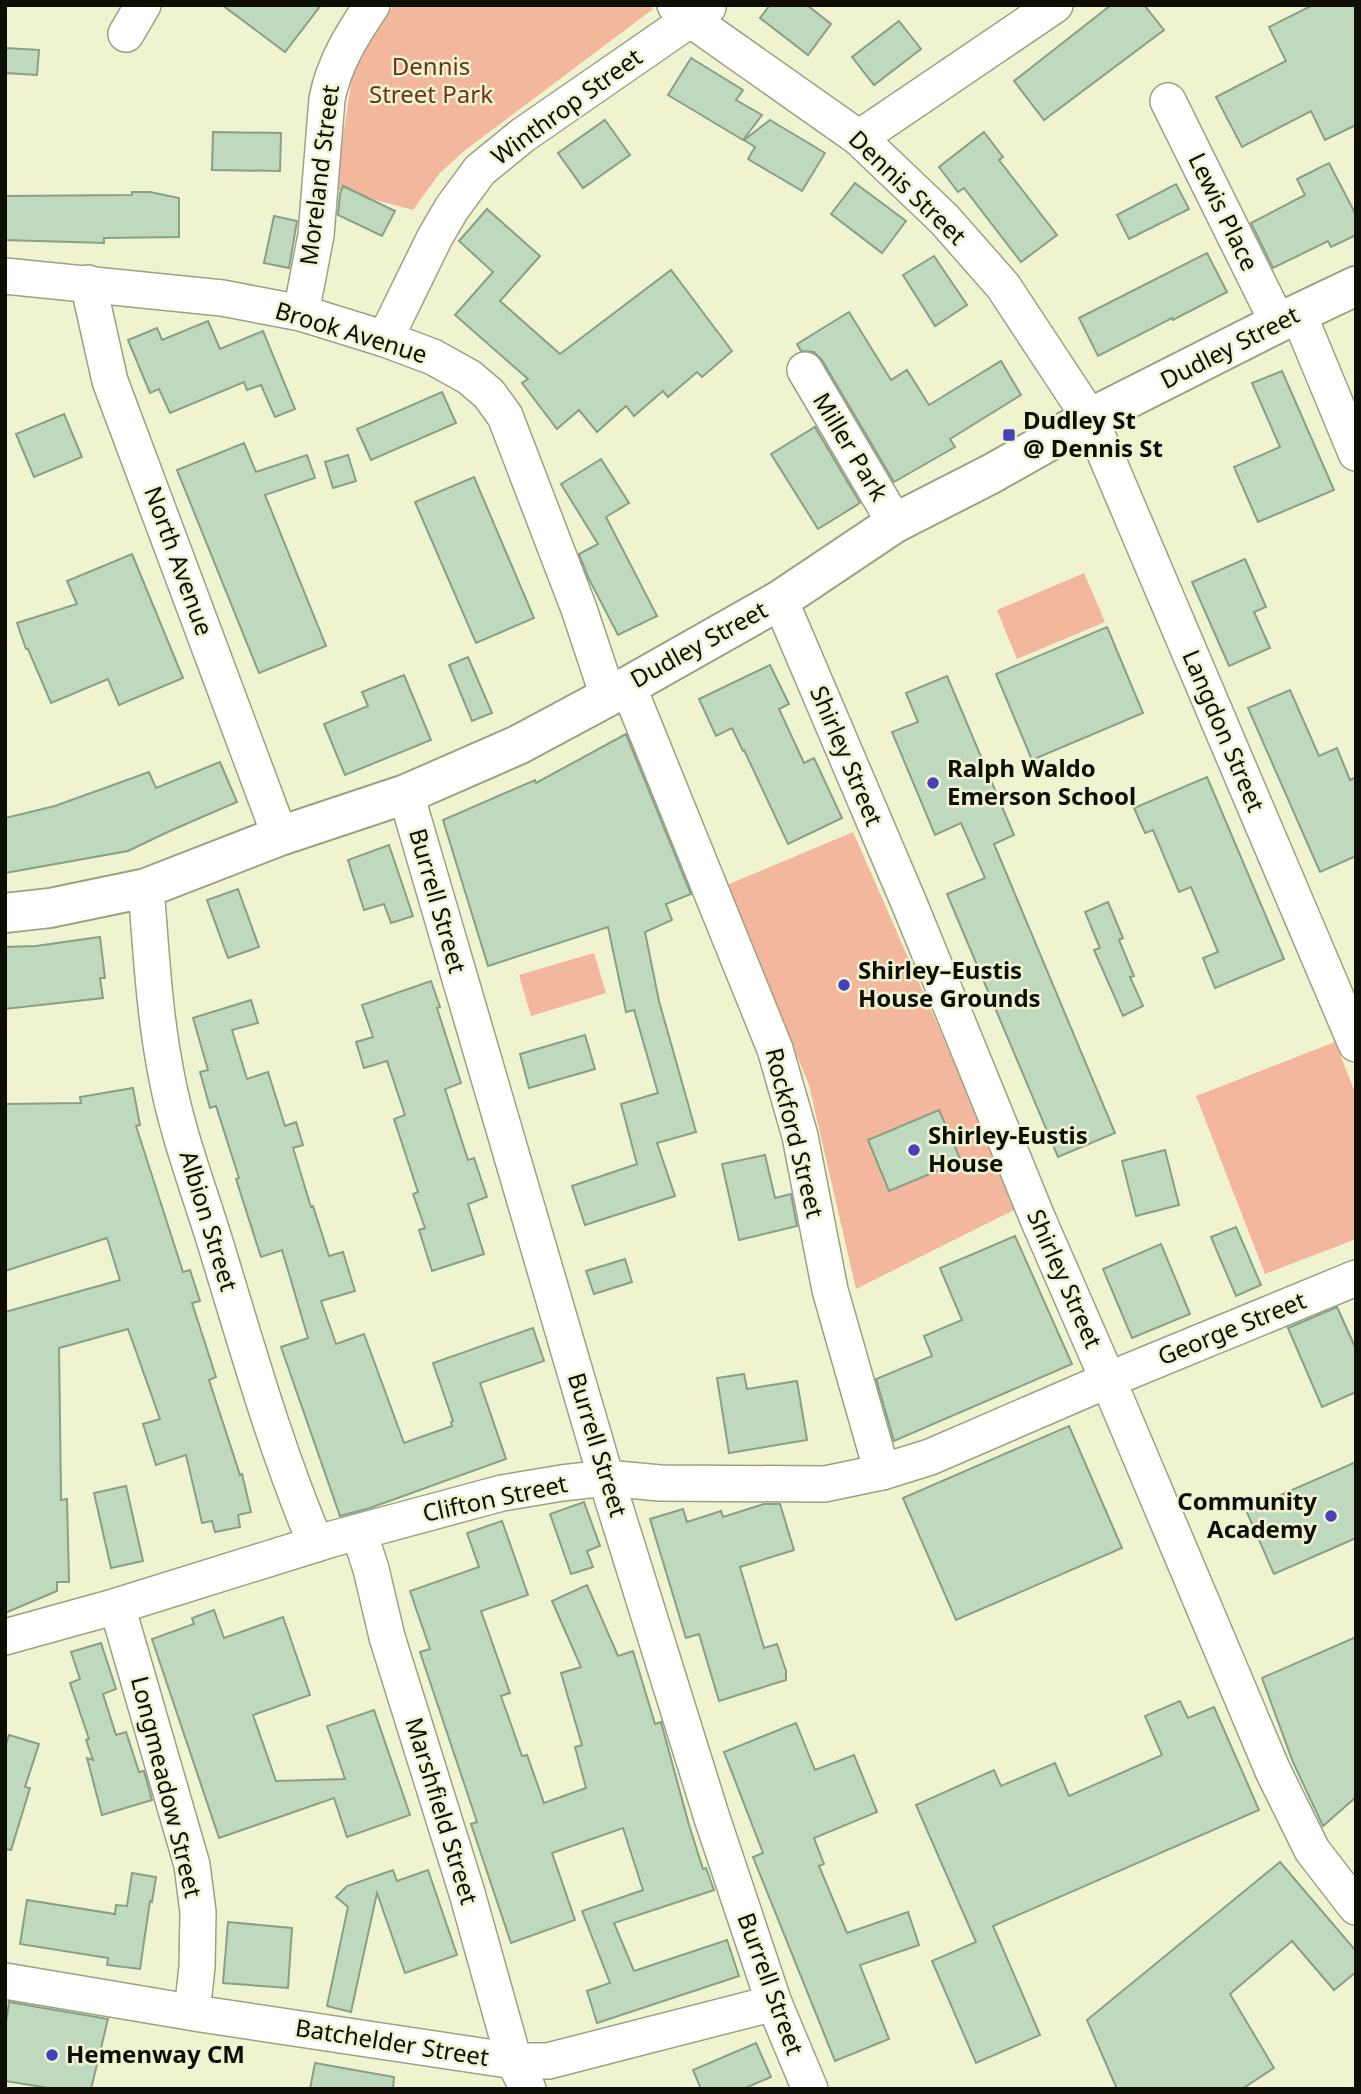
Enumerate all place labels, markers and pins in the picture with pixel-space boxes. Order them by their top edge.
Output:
place label: Dudley St @ Dennis St [1023,403,1163,464]
marker: Dudley St @ Dennis St [1001,427,1017,443]
place label: Ralph Waldo Emerson School [947,751,1136,812]
marker: Ralph Waldo Emerson School [925,775,941,791]
place label: Shirley–Eustis House Grounds [858,953,1041,1014]
marker: Shirley–Eustis House Grounds [836,977,852,993]
place label: Shirley-Eustis House [928,1118,1088,1179]
marker: Shirley-Eustis House [906,1142,922,1158]
place label: Community Academy [1177,1484,1317,1545]
marker: Community Academy [1323,1508,1339,1524]
place label: Hemenway CM [66,2037,245,2070]
marker: Hemenway CM [44,2047,60,2063]

